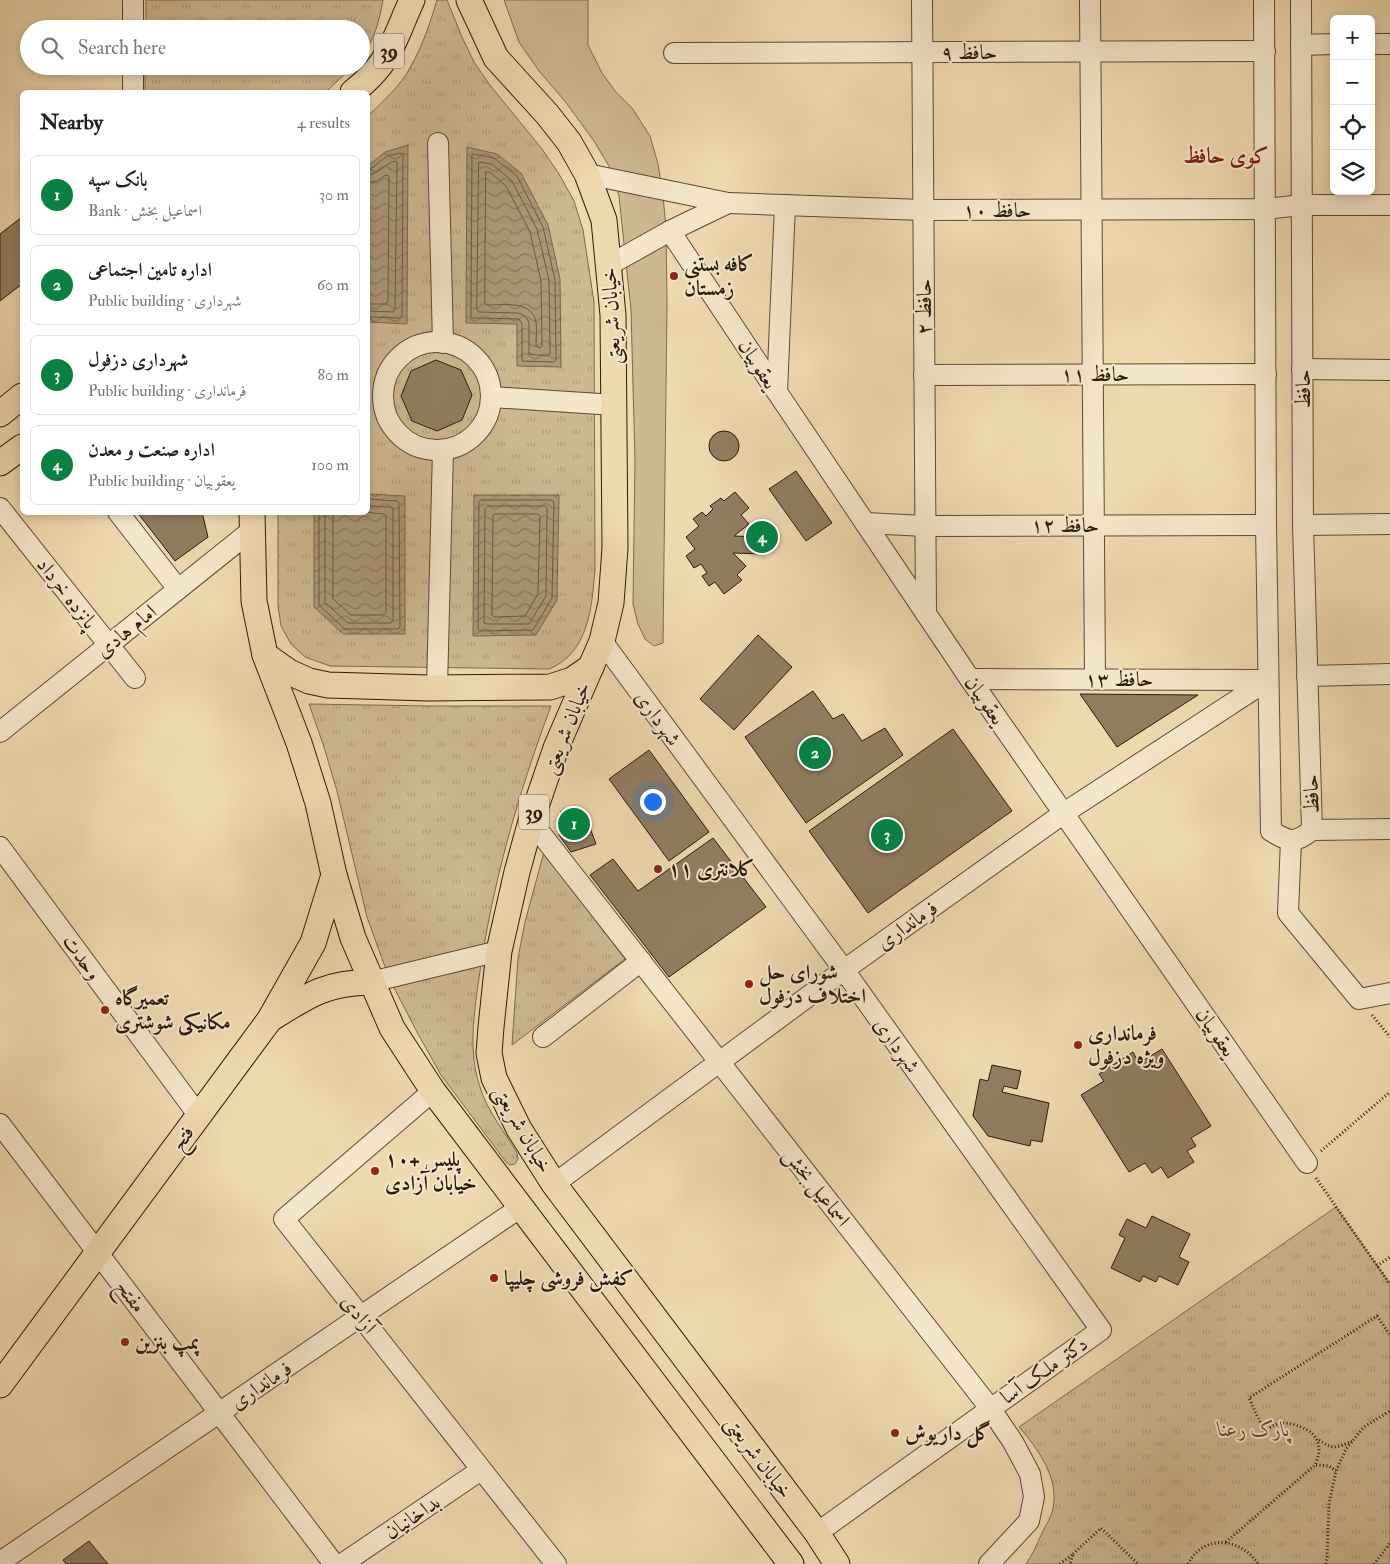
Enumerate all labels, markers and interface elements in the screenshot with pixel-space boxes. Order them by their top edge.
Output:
map controls [1330,15,1375,195]
button: + [1330,15,1375,60]
search box [20,20,370,75]
icon: search [38,34,66,62]
road number: 39 [374,34,404,68]
text: Search here [78,36,166,60]
street label: حافظ ۹ [941,39,997,66]
button: − [1330,60,1375,105]
button: locate [1330,105,1375,150]
text: Nearby [40,109,103,136]
text: 4 results [297,113,350,133]
district label: کوی حافظ [1184,142,1268,170]
button: layers [1330,150,1375,195]
text: بانک سپه [88,168,148,192]
text: 1 [54,185,60,205]
text: 30 m [319,185,349,205]
street label: حافظ ۱۰ [963,197,1031,224]
text: Bank · اسماعیل بخش [88,201,202,221]
place label: کافه بستنی زمستان [684,251,754,302]
text: اداره تامین اجتماعی [88,258,212,282]
street label: خیابان شریعتی [595,267,629,365]
marker: کافه بستنی زمستان [668,270,680,282]
text: 2 [53,275,61,295]
text: 60 m [317,275,349,295]
street label: حافظ ۲ [911,279,938,335]
text: Public building · شهرداری [88,291,242,311]
street label: یعقوبیان [732,334,784,395]
text: شهرداری دزفول [88,348,188,372]
street label: حافظ ۱۱ [1061,361,1129,388]
text: 3 [54,365,60,385]
text: 80 m [318,365,349,385]
street label: حافظ [1290,369,1317,409]
text: Public building · فرمانداری [88,381,247,401]
text: اداره صنعت و معدن [88,438,215,462]
text: 4 [53,455,61,475]
text: 100 m [311,455,349,475]
text: Public building · یعقوبیان [88,471,235,491]
street label: حافظ ۱۲ [1031,512,1099,539]
pin: 4 [746,518,778,556]
street label: پانزده خرداد [29,552,104,636]
street label: امام هادی [90,598,165,667]
street label: حافظ ۱۳ [1085,666,1153,693]
street label: یعقوبیان [958,670,1012,731]
street label: خیابان شریعتی [536,678,598,779]
street label: شهرداری [628,685,687,752]
pin: 2 [799,734,831,772]
street label: حافظ [1297,774,1326,814]
your location [640,789,666,815]
road number: 39 [519,794,549,830]
pin: 1 [558,805,590,843]
pin: 3 [871,816,903,854]
place label: کلانتری ۱۱ [668,856,755,883]
marker: کلانتری ۱۱ [652,863,664,875]
street label: فرمانداری [871,895,943,956]
street label: وحدت [56,929,107,986]
place label: شورای حل اختلاف دزفول [759,959,866,1010]
marker: شورای حل اختلاف دزفول [743,978,755,990]
place label: تعمیرگاه مکانیکی شوشتری [115,985,231,1036]
street label: یعقوبیان [1189,1002,1243,1063]
marker: تعمیرگاه مکانیکی شوشتری [99,1004,111,1016]
street label: شهرداری [867,1012,926,1079]
place label: فرمانداری ویژه دزفول [1088,1020,1164,1071]
marker: فرمانداری ویژه دزفول [1072,1039,1084,1051]
street label: خیابان شریعتی [486,1080,559,1179]
street label: فتح [164,1120,205,1159]
street label: اسماعیل بخش [776,1142,856,1233]
place label: پلیس +۱۰ خیابان آزادی [385,1146,477,1197]
marker: پلیس +۱۰ خیابان آزادی [369,1165,381,1177]
place label: کفش فروشی چلیپا [504,1265,634,1293]
marker: کفش فروشی چلیپا [488,1272,500,1284]
street label: مفتح [105,1274,152,1321]
street label: آزادی [335,1289,384,1341]
place label: پمپ بنزین [135,1329,200,1358]
street label: دکتر ملک آسا [995,1330,1093,1410]
marker: پمپ بنزین [119,1336,131,1348]
street label: فرمانداری [225,1355,297,1416]
street label: خیابان شریعتی [718,1410,799,1505]
park label: پارک رعنا [1216,1416,1292,1444]
place label: گل داریوش [905,1420,991,1448]
marker: گل داریوش [889,1427,901,1439]
street label: بداخانیان [379,1489,445,1546]

